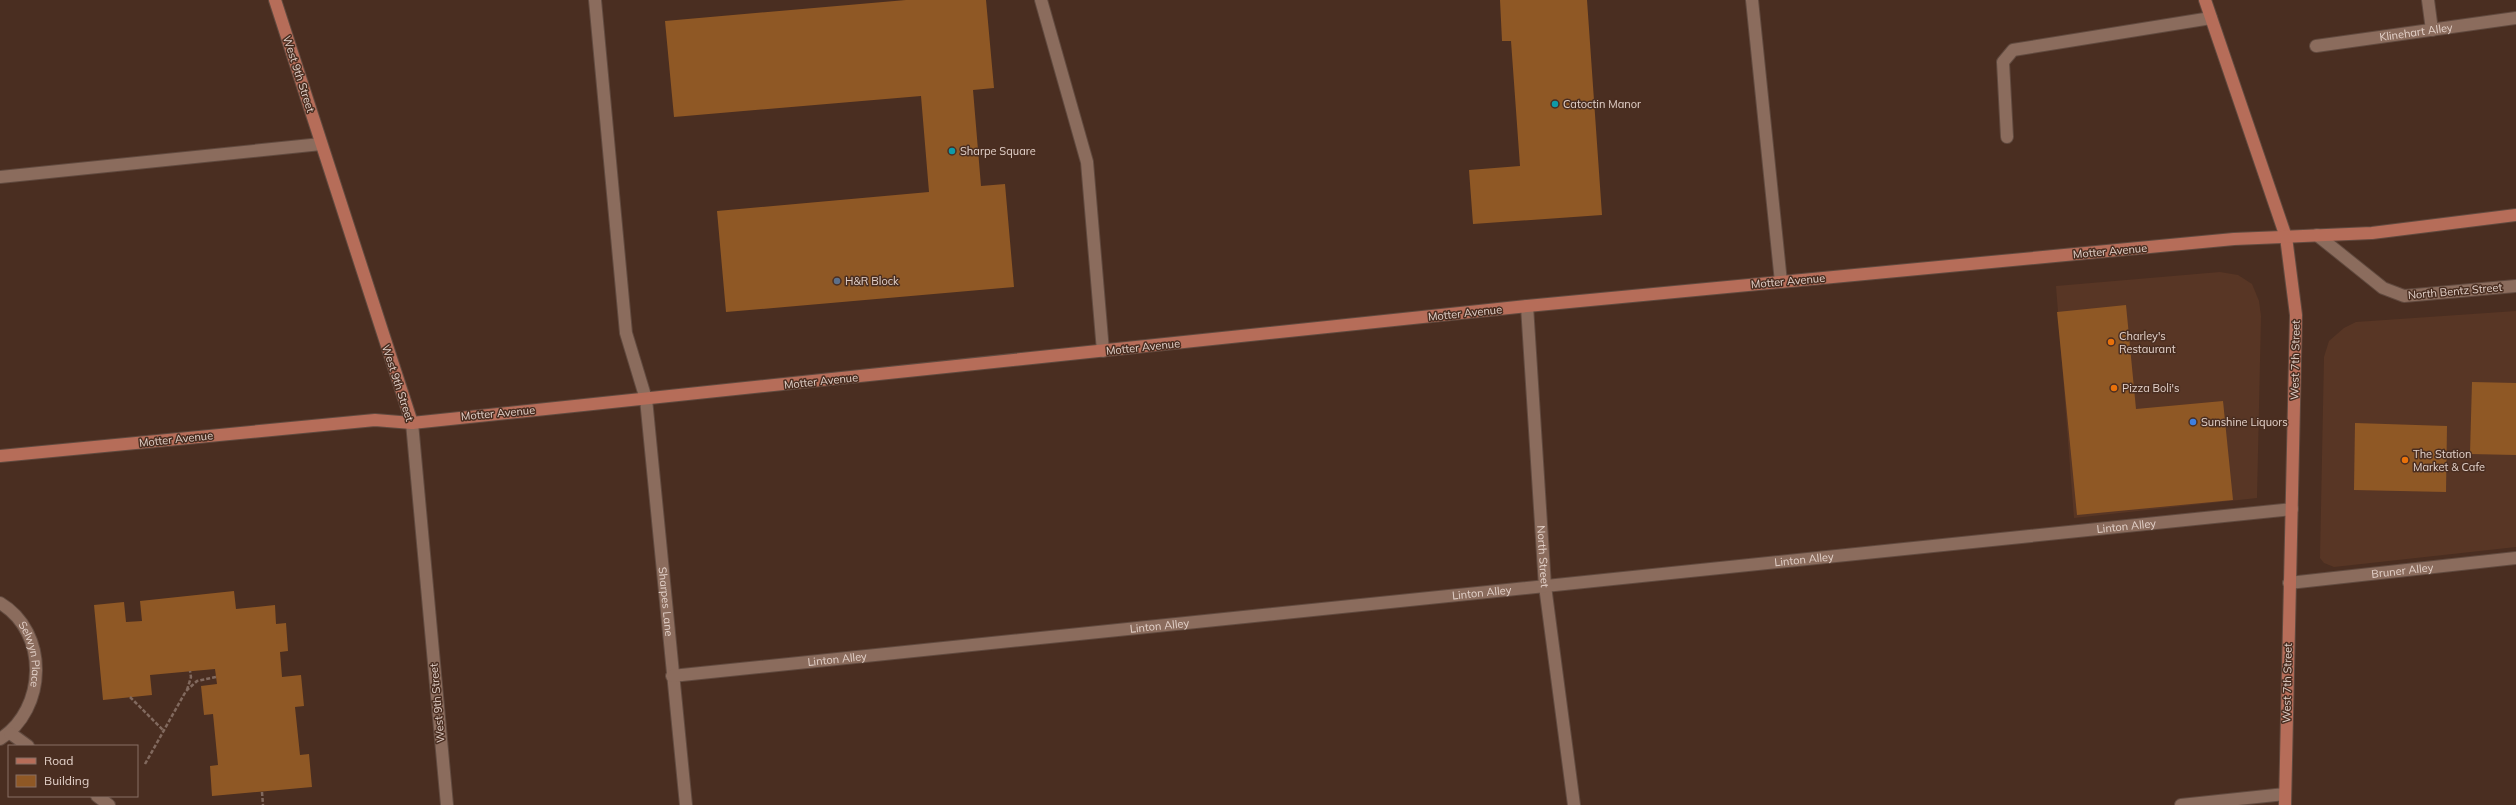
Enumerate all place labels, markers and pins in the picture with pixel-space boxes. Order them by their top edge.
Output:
place label: Catoctin Manor [1563,97,1641,111]
marker: Catoctin Manor [1550,99,1560,109]
place label: Sharpe Square [960,144,1036,158]
marker: Sharpe Square [947,146,957,156]
place label: H&R Block [845,274,899,288]
marker: H&R Block [832,276,842,286]
place label: Charley's Restaurant [2119,329,2176,356]
marker: Charley's Restaurant [2106,337,2116,347]
place label: Pizza Boli's [2122,381,2180,395]
marker: Pizza Boli's [2109,383,2119,393]
place label: Sunshine Liquors [2201,415,2288,429]
marker: Sunshine Liquors [2188,417,2198,427]
place label: The Station Market & Cafe [2413,447,2485,474]
marker: The Station Market & Cafe [2400,455,2410,465]

